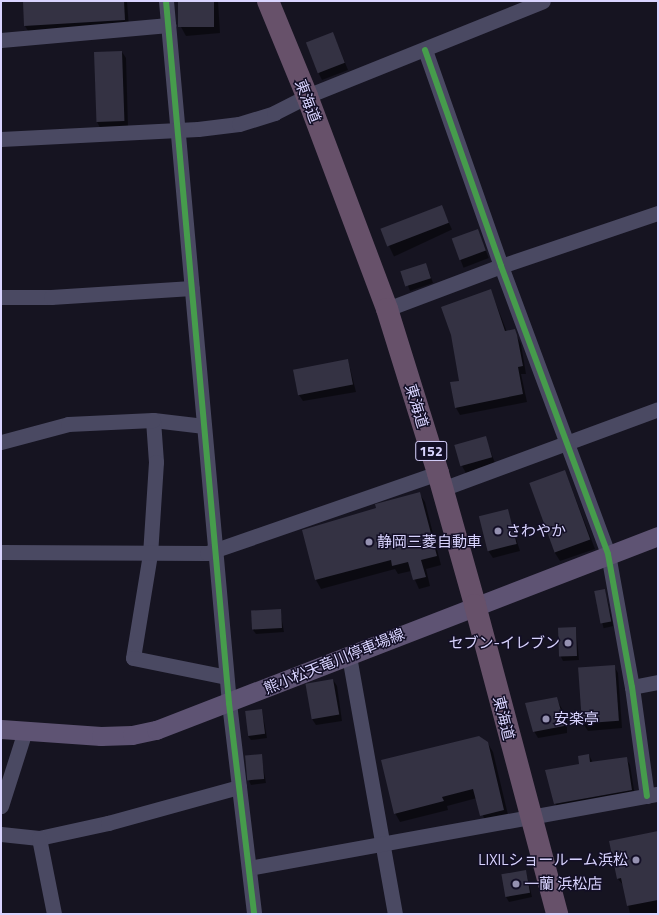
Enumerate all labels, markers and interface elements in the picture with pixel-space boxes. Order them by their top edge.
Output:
street label: 東海道 [292,77,324,125]
street label: 東海道 [402,382,432,430]
road number: 152 [415,439,447,463]
place label: さわやか [506,522,566,540]
marker: さわやか [493,526,503,536]
place label: 静岡三菱自動車 [377,533,482,551]
marker: 静岡三菱自動車 [364,537,374,547]
street label: 熊小松天竜川停車場線 [261,625,407,697]
place label: セブン-イレブン [448,634,560,652]
marker: セブン-イレブン [563,638,573,648]
street label: 東海道 [490,694,518,742]
place label: 安楽亭 [554,710,599,728]
marker: 安楽亭 [541,714,551,724]
place label: LIXILショールーム浜松 [478,851,628,869]
marker: LIXILショールーム浜松 [631,855,641,865]
place label: 一蘭 浜松店 [524,875,602,893]
marker: 一蘭 浜松店 [511,879,521,889]

